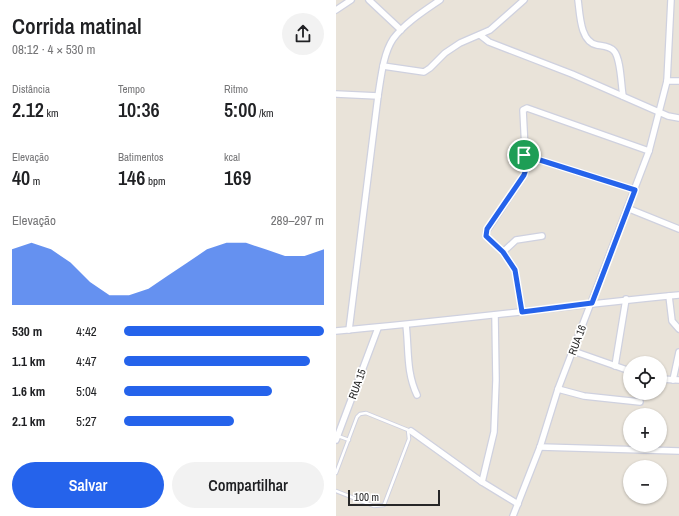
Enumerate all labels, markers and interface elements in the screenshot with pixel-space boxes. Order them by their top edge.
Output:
text: Corrida matinal [12,11,142,41]
button: share [282,13,324,55]
text: 08:12 · 4 × 530 m [12,41,95,58]
text: Distância [12,82,50,96]
text: Tempo [118,82,145,96]
text: Ritmo [224,82,248,96]
text: 2.12 [12,96,44,123]
text: 10:36 [118,96,160,123]
text: 5:00 [224,96,257,123]
text: km [44,106,58,120]
text: /km [257,106,274,120]
pin [507,138,541,172]
icon: arrive [513,144,535,166]
text: Elevação [12,150,49,164]
text: Batimentos [118,150,164,164]
text: kcal [224,150,240,164]
text: 40 [12,164,30,191]
text: 146 [118,164,145,191]
text: 169 [224,164,251,191]
text: m [30,174,40,188]
text: bpm [145,174,165,188]
text: Elevação [12,212,56,229]
text: 289–297 m [271,212,324,229]
text: 530 m [12,323,42,340]
text: 4:42 [76,323,97,340]
street label: RUA 16 [565,323,589,357]
text: 1.1 km [12,353,45,370]
text: 4:47 [76,353,97,370]
map controls [623,356,667,504]
button: locate [623,356,667,400]
street label: RUA 15 [345,367,369,401]
text: 1.6 km [12,383,45,400]
text: 5:04 [76,383,97,400]
button: + [623,408,667,452]
text: 2.1 km [12,413,45,430]
text: 5:27 [76,413,97,430]
button: − [623,460,667,504]
button: Salvar [12,462,164,508]
button: Compartilhar [172,462,324,508]
scale bar [348,488,440,507]
text: 100 m [354,490,379,504]

